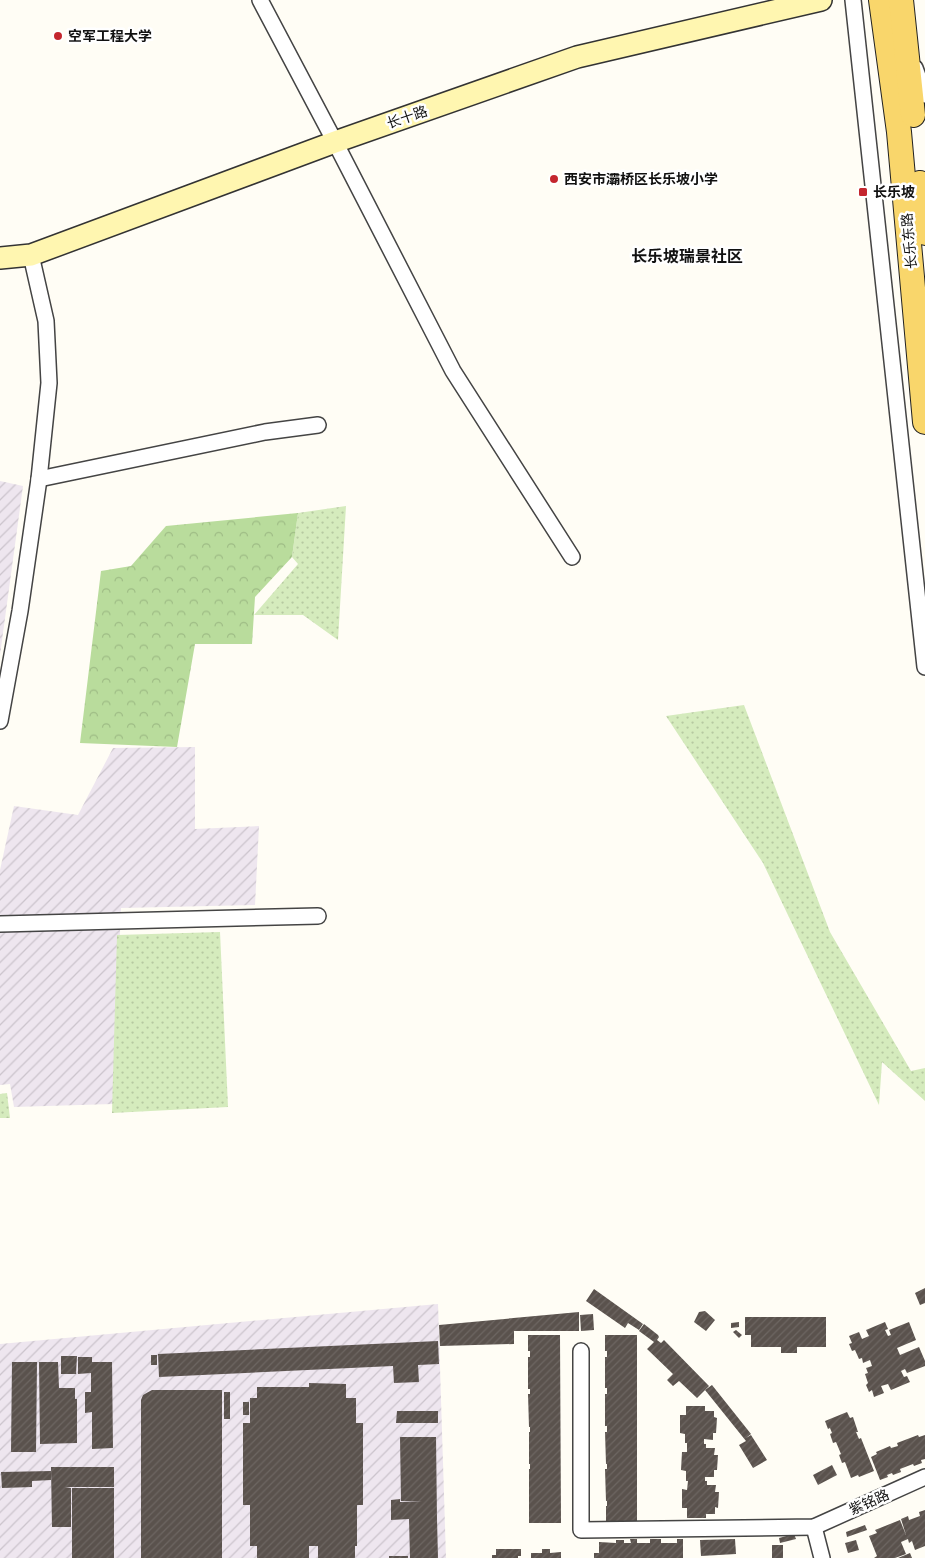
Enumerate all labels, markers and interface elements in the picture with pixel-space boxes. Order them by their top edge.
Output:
place label: 空军工程大学 [68,28,152,44]
marker: 空军工程大学 [52,30,64,42]
street label: 长十路 [385,103,429,131]
place label: 西安市灞桥区长乐坡小学 [564,171,718,187]
marker: 西安市灞桥区长乐坡小学 [548,173,560,185]
place label: 长乐坡 [873,184,915,200]
marker: 长乐坡 [857,186,869,198]
street label: 长乐东路 [899,212,919,270]
district label: 长乐坡瑞景社区 [631,247,743,266]
street label: 紫铭路 [847,1486,891,1518]

